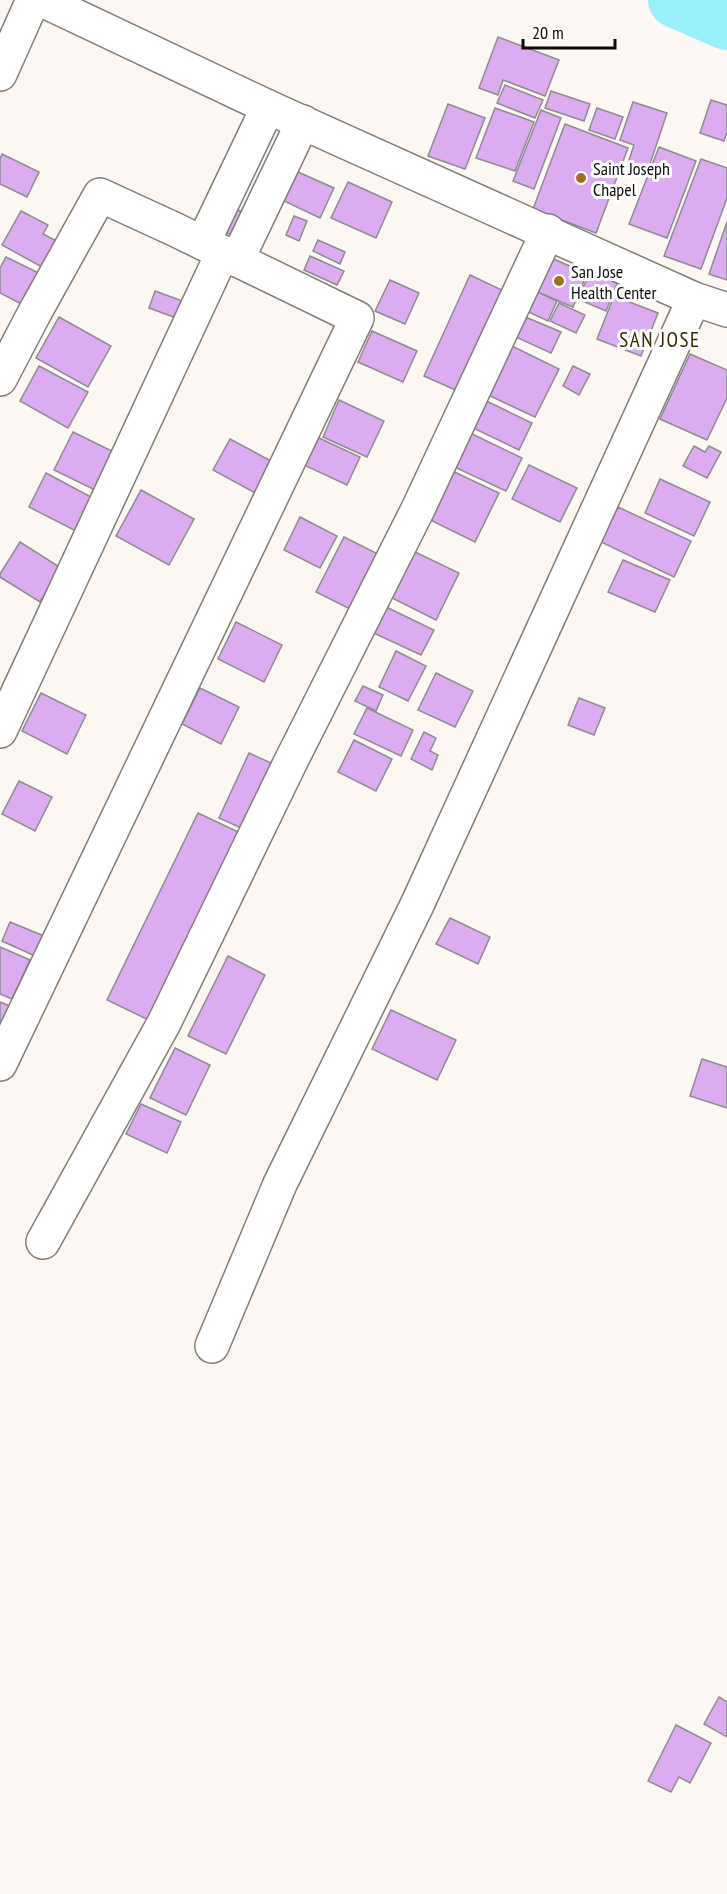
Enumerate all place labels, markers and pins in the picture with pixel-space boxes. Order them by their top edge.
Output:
place label: Saint Joseph Chapel [593,157,670,201]
marker: Saint Joseph Chapel [574,171,588,185]
place label: San Jose Health Center [571,260,656,304]
marker: San Jose Health Center [552,274,566,288]

